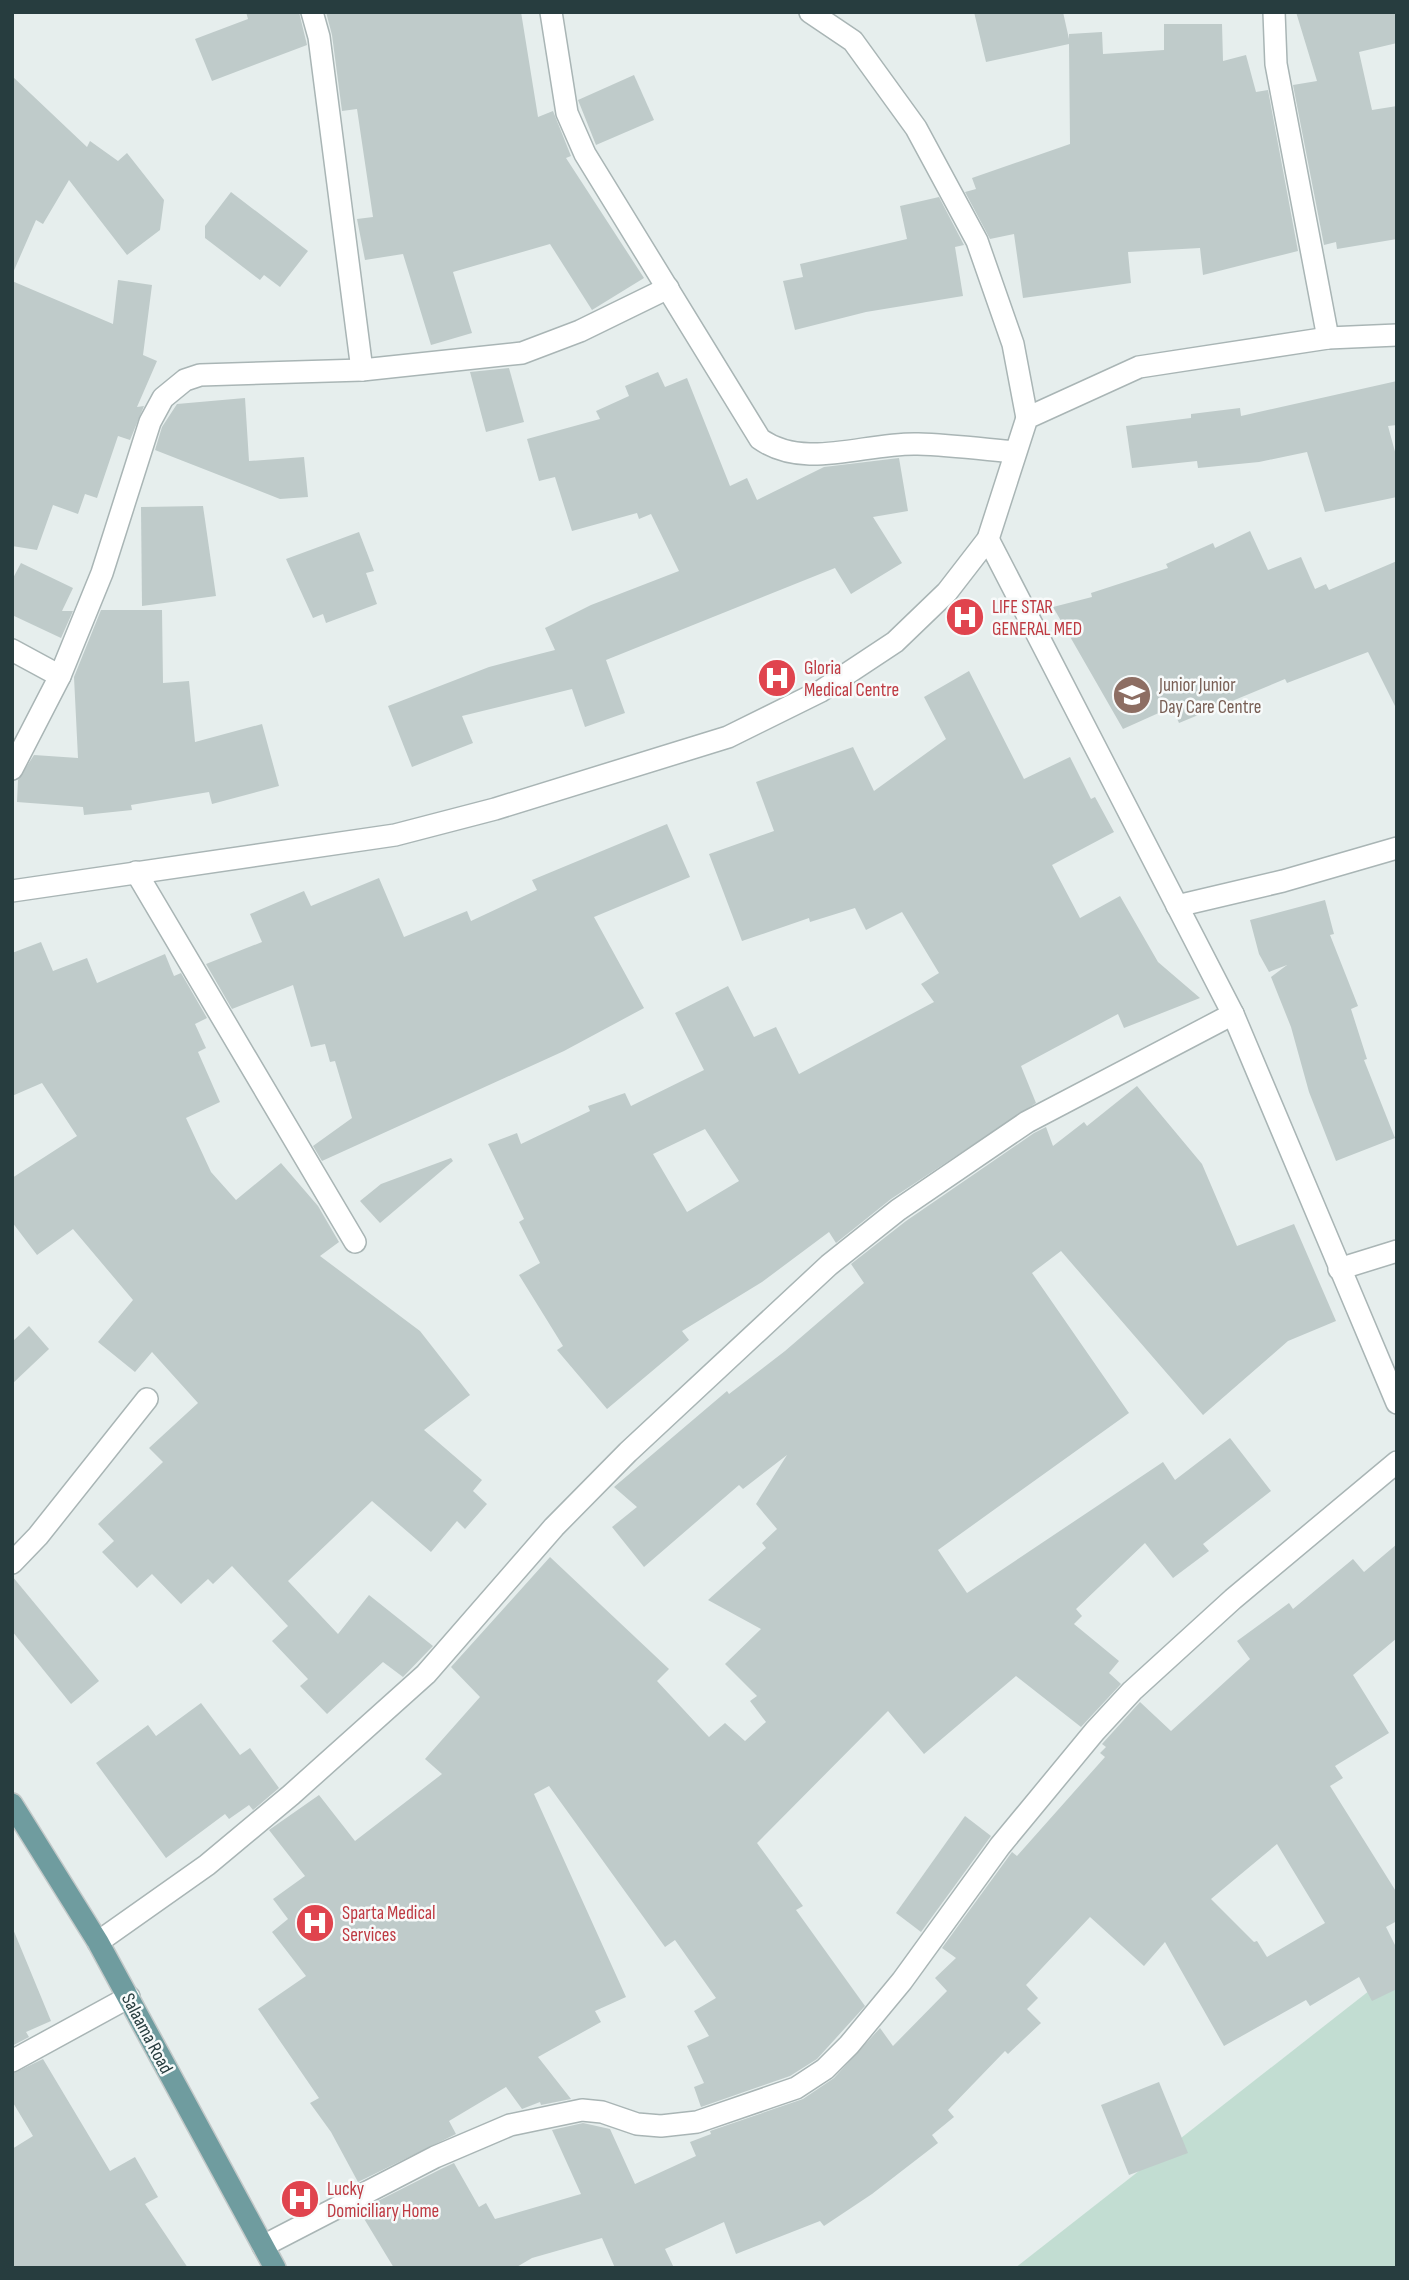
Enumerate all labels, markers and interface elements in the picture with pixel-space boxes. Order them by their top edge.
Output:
hospital icon: LIFE STAR GENERAL MED [944,596,986,638]
place label: LIFE STAR GENERAL MED [992,596,1082,641]
hospital icon: Gloria Medical Centre [756,657,798,699]
place label: Gloria Medical Centre [804,657,899,702]
school or university icon: Junior Junior Day Care Centre [1111,674,1153,716]
place label: Junior Junior Day Care Centre [1158,674,1261,719]
hospital icon: Sparta Medical Services [294,1902,336,1944]
place label: Sparta Medical Services [342,1902,436,1947]
street label: Salaama Road [116,1990,177,2078]
hospital icon: Lucky Domiciliary Home [279,2178,321,2220]
place label: Lucky Domiciliary Home [327,2178,439,2223]

